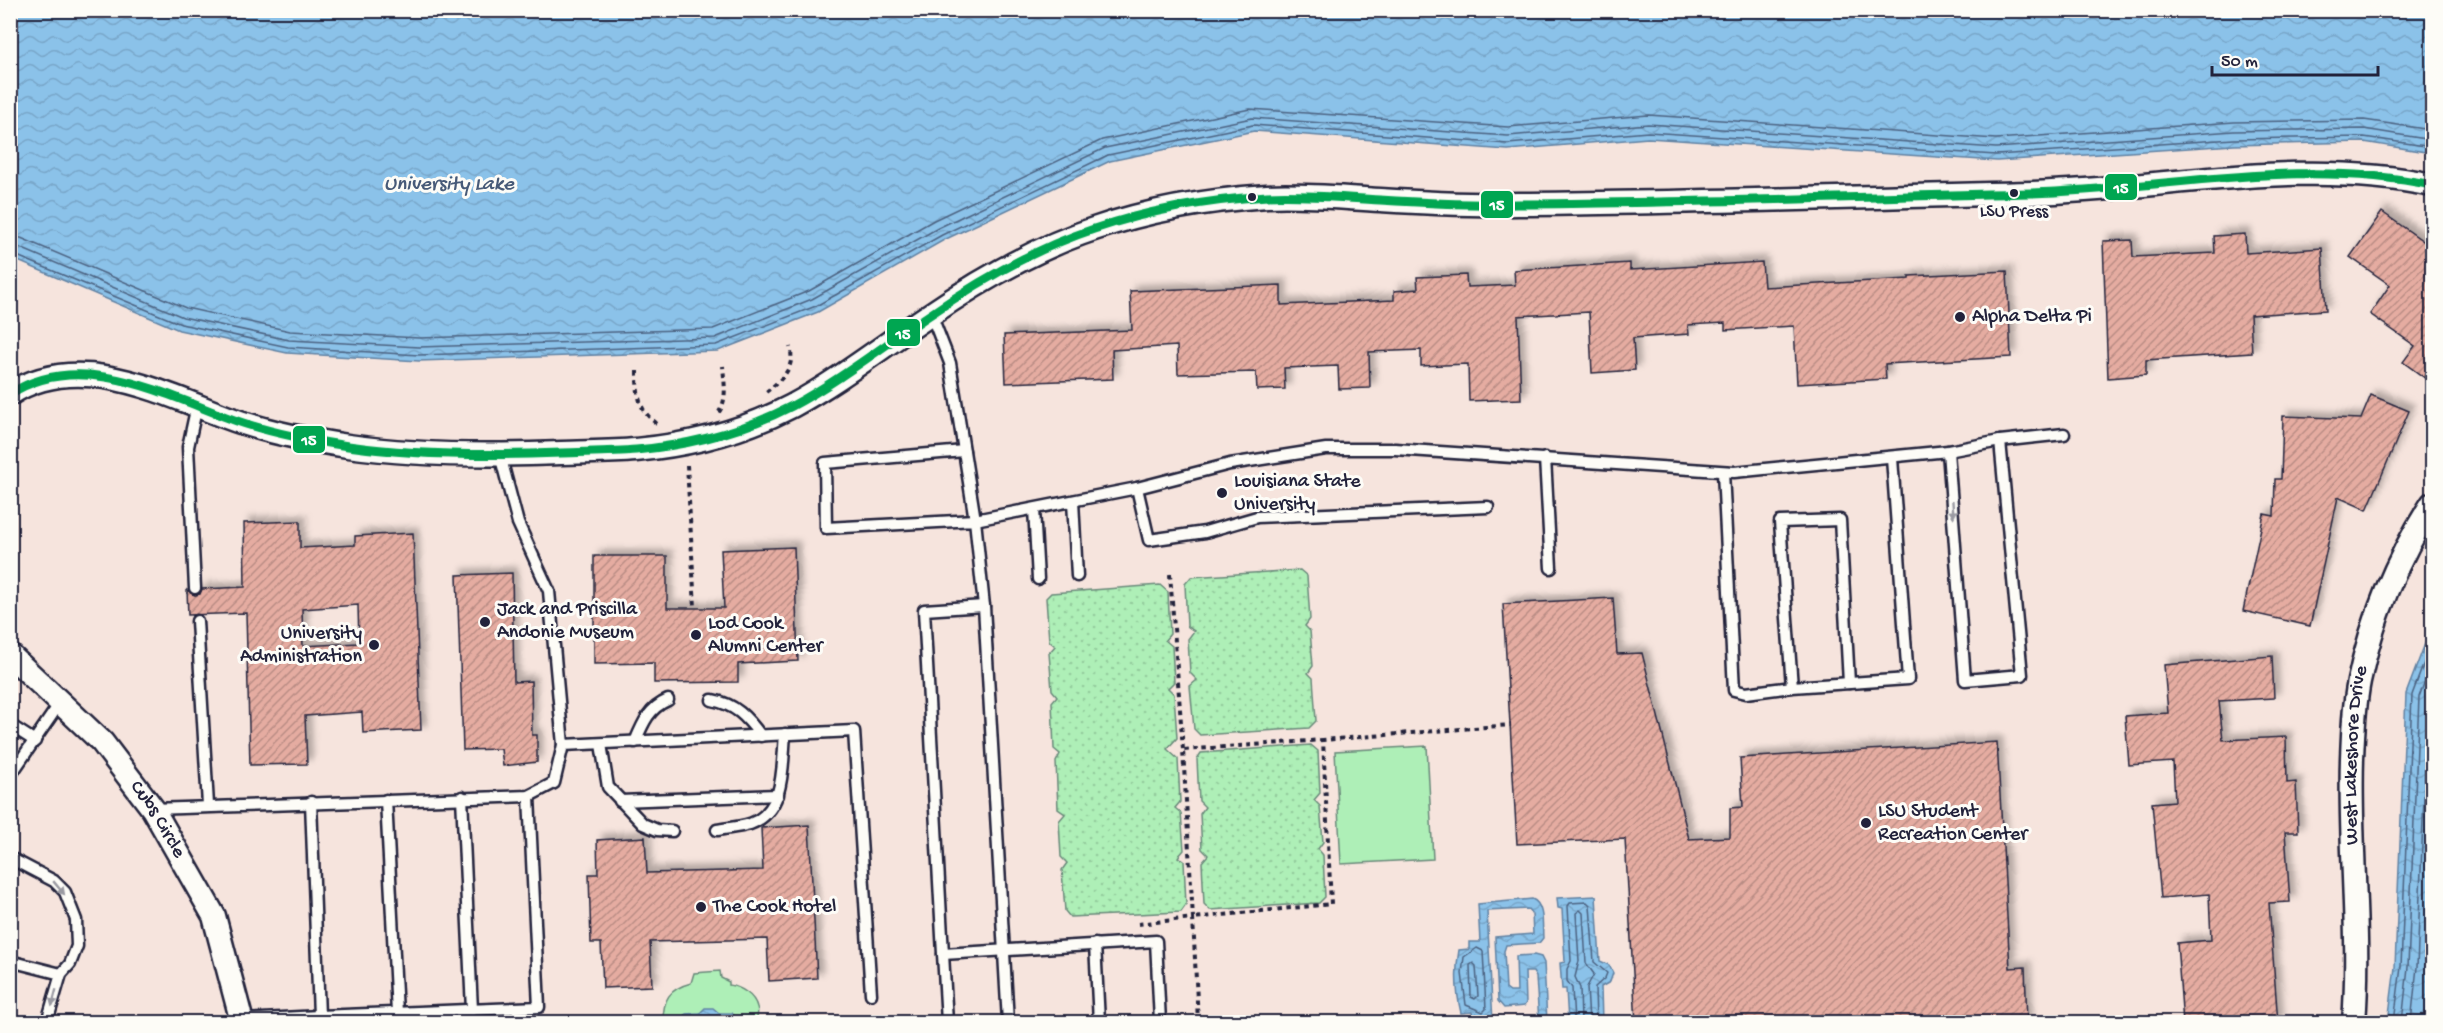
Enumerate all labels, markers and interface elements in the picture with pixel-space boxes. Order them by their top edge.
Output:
scale bar [2212,39,2378,77]
text: 50 m [2221,52,2258,73]
water label: University Lake [384,173,515,198]
line badge: 15 [2104,173,2138,201]
text: 15 [2113,181,2129,200]
marker: LSU Press [2008,187,2020,199]
line badge: 15 [1480,190,1514,219]
unlabelled marker [1246,191,1258,203]
text: 15 [1489,198,1505,217]
place label: LSU Press [1980,202,2050,223]
place label: Alpha Delta Pi [1972,306,2092,329]
marker: Alpha Delta Pi [1953,310,1967,324]
line badge: 15 [886,318,921,347]
text: 15 [895,327,911,346]
line badge: 15 [292,425,326,454]
text: 15 [301,433,317,452]
place label: Louisiana State University [1234,471,1361,517]
marker: Louisiana State University [1215,486,1229,500]
one-way arrow [1948,500,1958,519]
place label: Jack and Priscilla Andonie Museum [497,599,638,645]
place label: Lod Cook Alumni Center [708,613,825,659]
marker: Jack and Priscilla Andonie Museum [478,615,492,629]
place label: University Administration [240,623,362,669]
marker: Lod Cook Alumni Center [689,628,703,642]
marker: University Administration [367,638,381,652]
street label: West Lakeshore Drive [2340,663,2374,845]
street label: Cubs Circle [124,776,190,863]
place label: LSU Student Recreation Center [1878,801,2029,847]
marker: LSU Student Recreation Center [1859,816,1873,830]
one-way arrow [53,880,66,896]
place label: The Cook Hotel [712,896,836,919]
marker: The Cook Hotel [694,900,708,914]
one-way arrow [49,989,58,1007]

